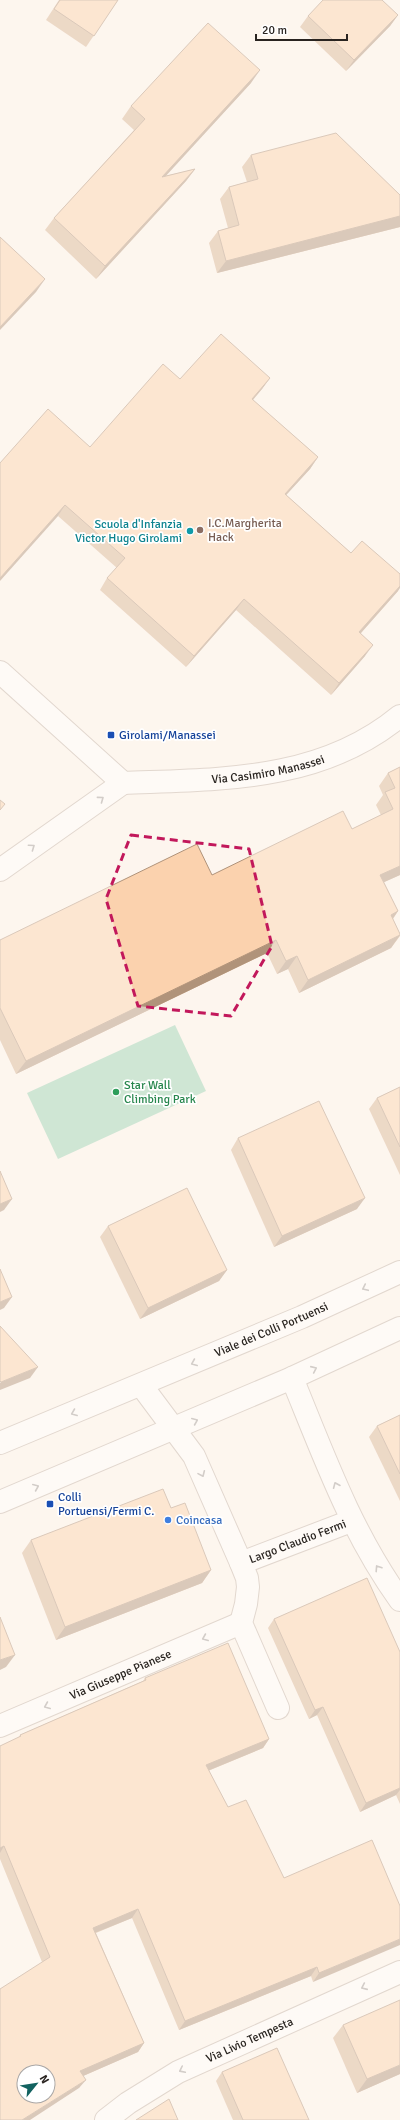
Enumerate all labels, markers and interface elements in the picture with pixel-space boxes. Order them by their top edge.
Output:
scale bar [256,16,347,42]
text: 20 m [262,23,287,38]
place label: I.C.Margherita Hack [208,516,282,545]
place label: Scuola d'Infanzia Victor Hugo Girolami [75,517,182,546]
marker: I.C.Margherita Hack [195,525,205,535]
marker: Scuola d'Infanzia Victor Hugo Girolami [185,526,195,536]
place label: Girolami/Manassei [119,728,216,743]
marker: Girolami/Manassei [106,730,116,740]
street label: Via Casimiro Manassei [211,752,327,787]
one-way arrow [96,797,103,804]
one-way arrow [28,844,35,852]
place label: Star Wall Climbing Park [124,1078,196,1107]
marker: Star Wall Climbing Park [111,1087,121,1097]
one-way arrow [361,1283,369,1291]
street label: Viale dei Colli Portuensi [212,1299,331,1361]
one-way arrow [191,1358,199,1366]
one-way arrow [310,1366,317,1374]
one-way arrow [71,1408,78,1416]
one-way arrow [191,1417,198,1425]
one-way arrow [197,1470,205,1478]
one-way arrow [333,1481,341,1489]
one-way arrow [32,1484,39,1492]
place label: Colli Portuensi/Fermi C. [58,1490,154,1519]
marker: Colli Portuensi/Fermi C. [45,1499,55,1509]
place label: Coincasa [176,1513,222,1528]
marker: Coincasa [163,1515,173,1525]
street label: Largo Claudio Fermi [247,1517,348,1567]
one-way arrow [375,1565,383,1572]
one-way arrow [202,1634,209,1642]
street label: Via Giuseppe Pianese [68,1647,174,1703]
one-way arrow [43,1701,50,1709]
one-way arrow [361,1983,368,1991]
street label: Via Livio Tempesta [204,2014,296,2066]
north arrow [16,2064,56,2104]
one-way arrow [179,2065,187,2073]
text: N [37,2073,52,2086]

